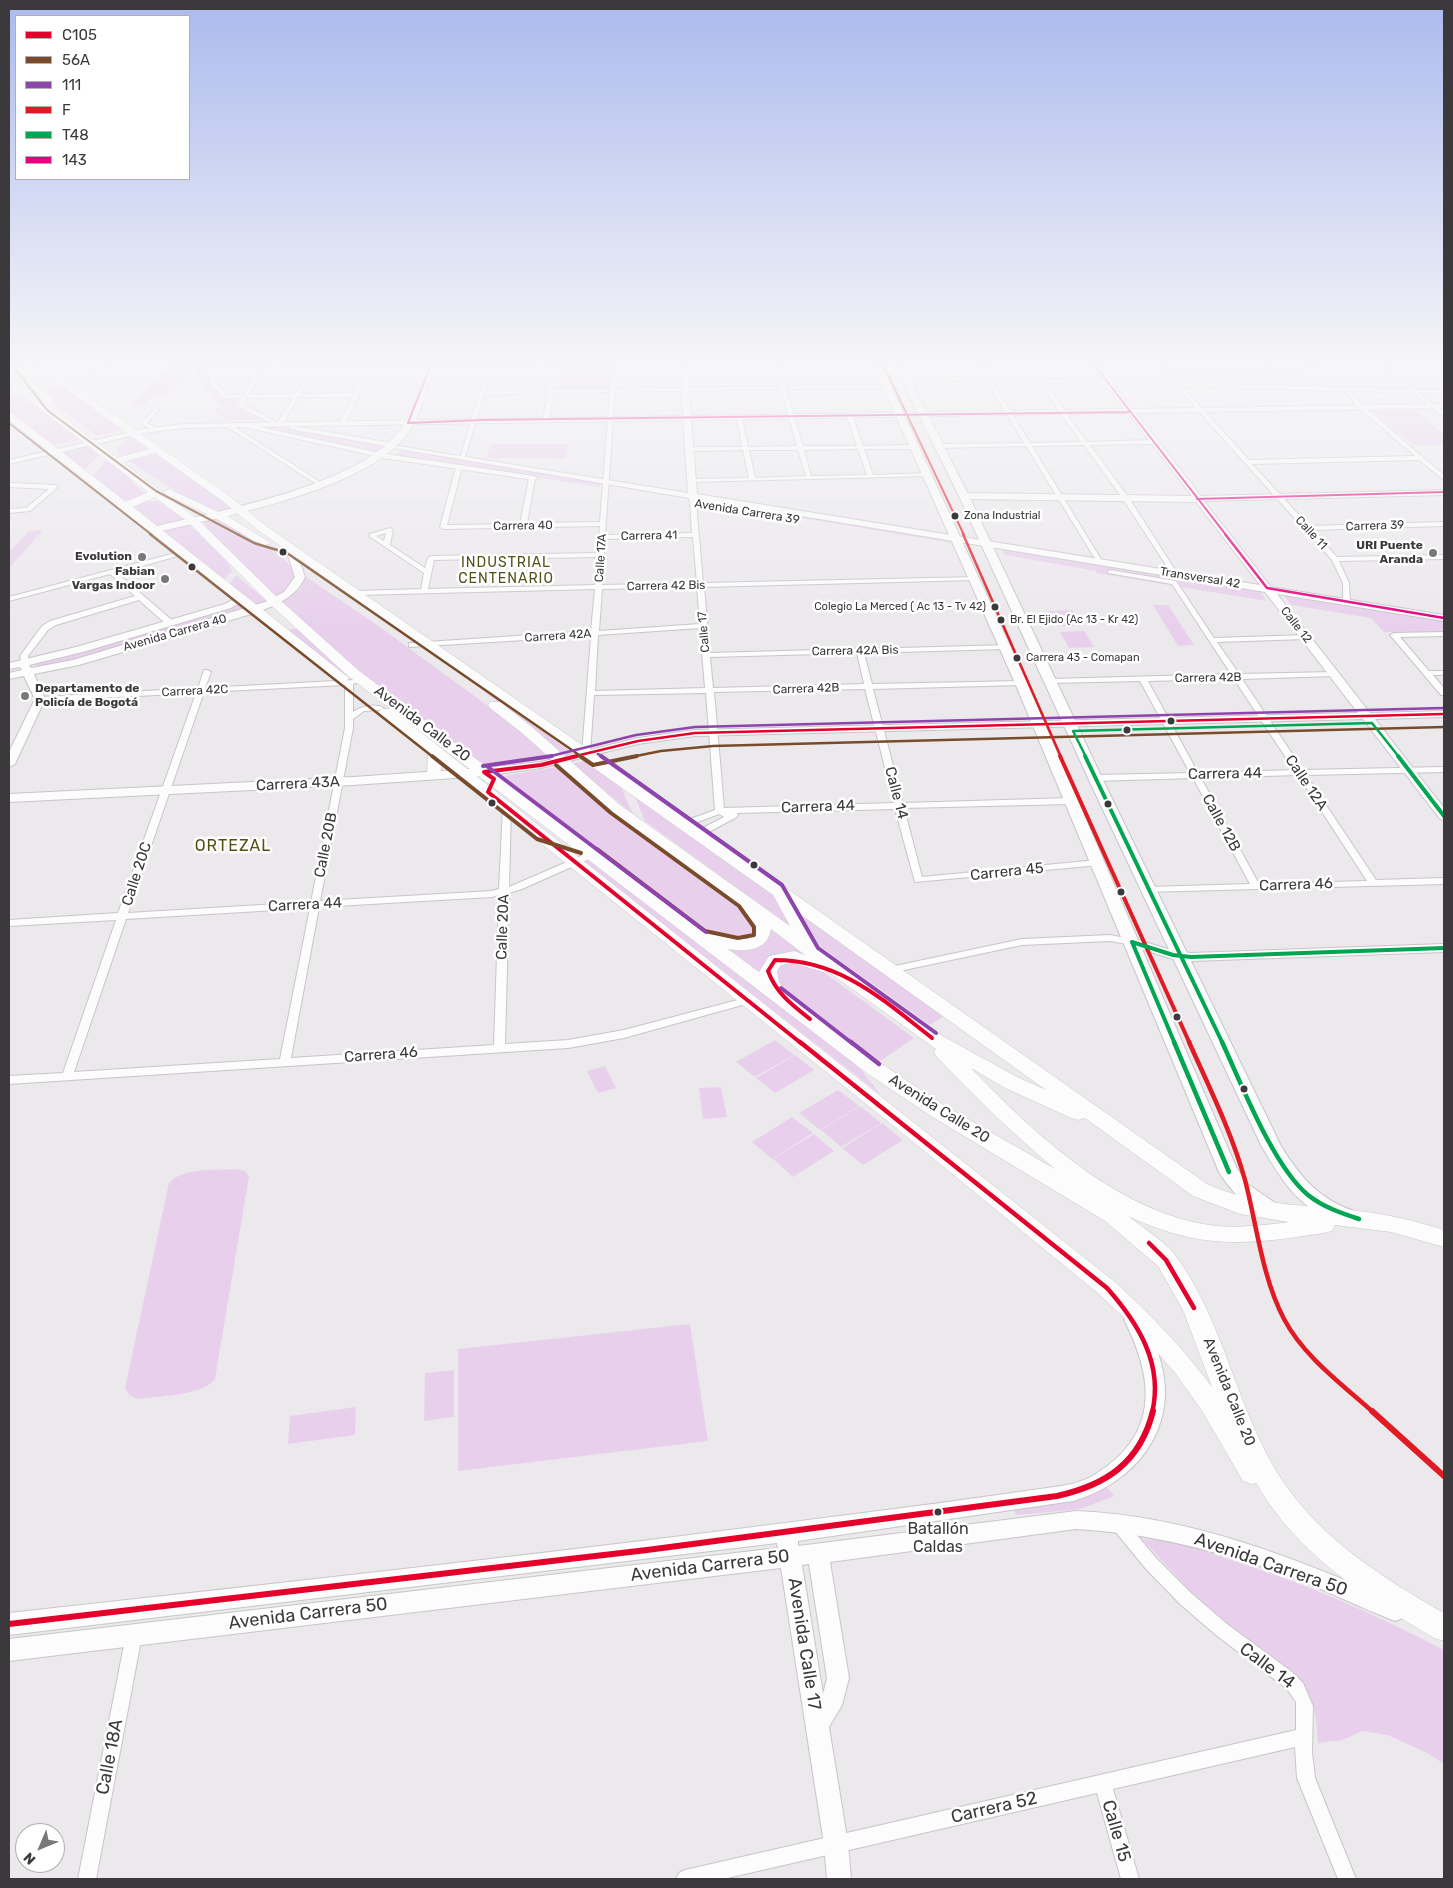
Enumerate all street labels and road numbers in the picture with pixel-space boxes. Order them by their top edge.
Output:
street label: Avenida Carrera 39 [693,497,801,527]
street label: Calle 11 [1292,513,1330,553]
street label: Carrera 40 [493,518,553,534]
street label: Carrera 39 [1345,518,1405,534]
street label: Carrera 41 [621,528,677,544]
street label: Calle 17A [592,533,610,583]
street label: Transversal 42 [1159,565,1241,591]
street label: Carrera 42 Bis [626,578,706,594]
street label: Calle 12 [1277,604,1315,646]
street label: Avenida Carrera 40 [122,611,228,655]
street label: Calle 17 [695,611,713,653]
street label: Carrera 42A [524,626,592,646]
street label: Carrera 42A Bis [811,643,899,659]
street label: Carrera 42B [1174,670,1242,686]
street label: Carrera 42B [772,681,840,697]
street label: Carrera 42C [161,682,229,700]
street label: Avenida Calle 20 [370,682,474,766]
street label: Calle 12A [1281,752,1331,814]
street label: Carrera 44 [1188,764,1262,784]
street label: Calle 14 [880,765,912,821]
street label: Carrera 43A [256,773,340,795]
street label: Calle 12B [1198,791,1244,855]
street label: Carrera 44 [781,797,855,817]
street label: Calle 20B [311,811,341,879]
street label: Calle 20C [118,840,156,908]
street label: Carrera 45 [969,859,1045,885]
street label: Carrera 46 [1259,875,1333,895]
street label: Carrera 44 [268,894,342,916]
street label: Calle 20A [493,894,513,960]
street label: Carrera 46 [344,1043,418,1067]
street label: Avenida Calle 20 [885,1071,993,1147]
street label: Avenida Calle 20 [1199,1335,1259,1449]
street label: Avenida Carrera 50 [1192,1529,1350,1601]
street label: Avenida Carrera 50 [629,1546,791,1586]
street label: Avenida Calle 17 [783,1576,825,1712]
street label: Avenida Carrera 50 [227,1594,389,1634]
street label: Calle 14 [1235,1638,1299,1694]
street label: Calle 18A [92,1717,128,1797]
street label: Carrera 52 [949,1788,1039,1828]
street label: Calle 15 [1097,1797,1135,1865]

